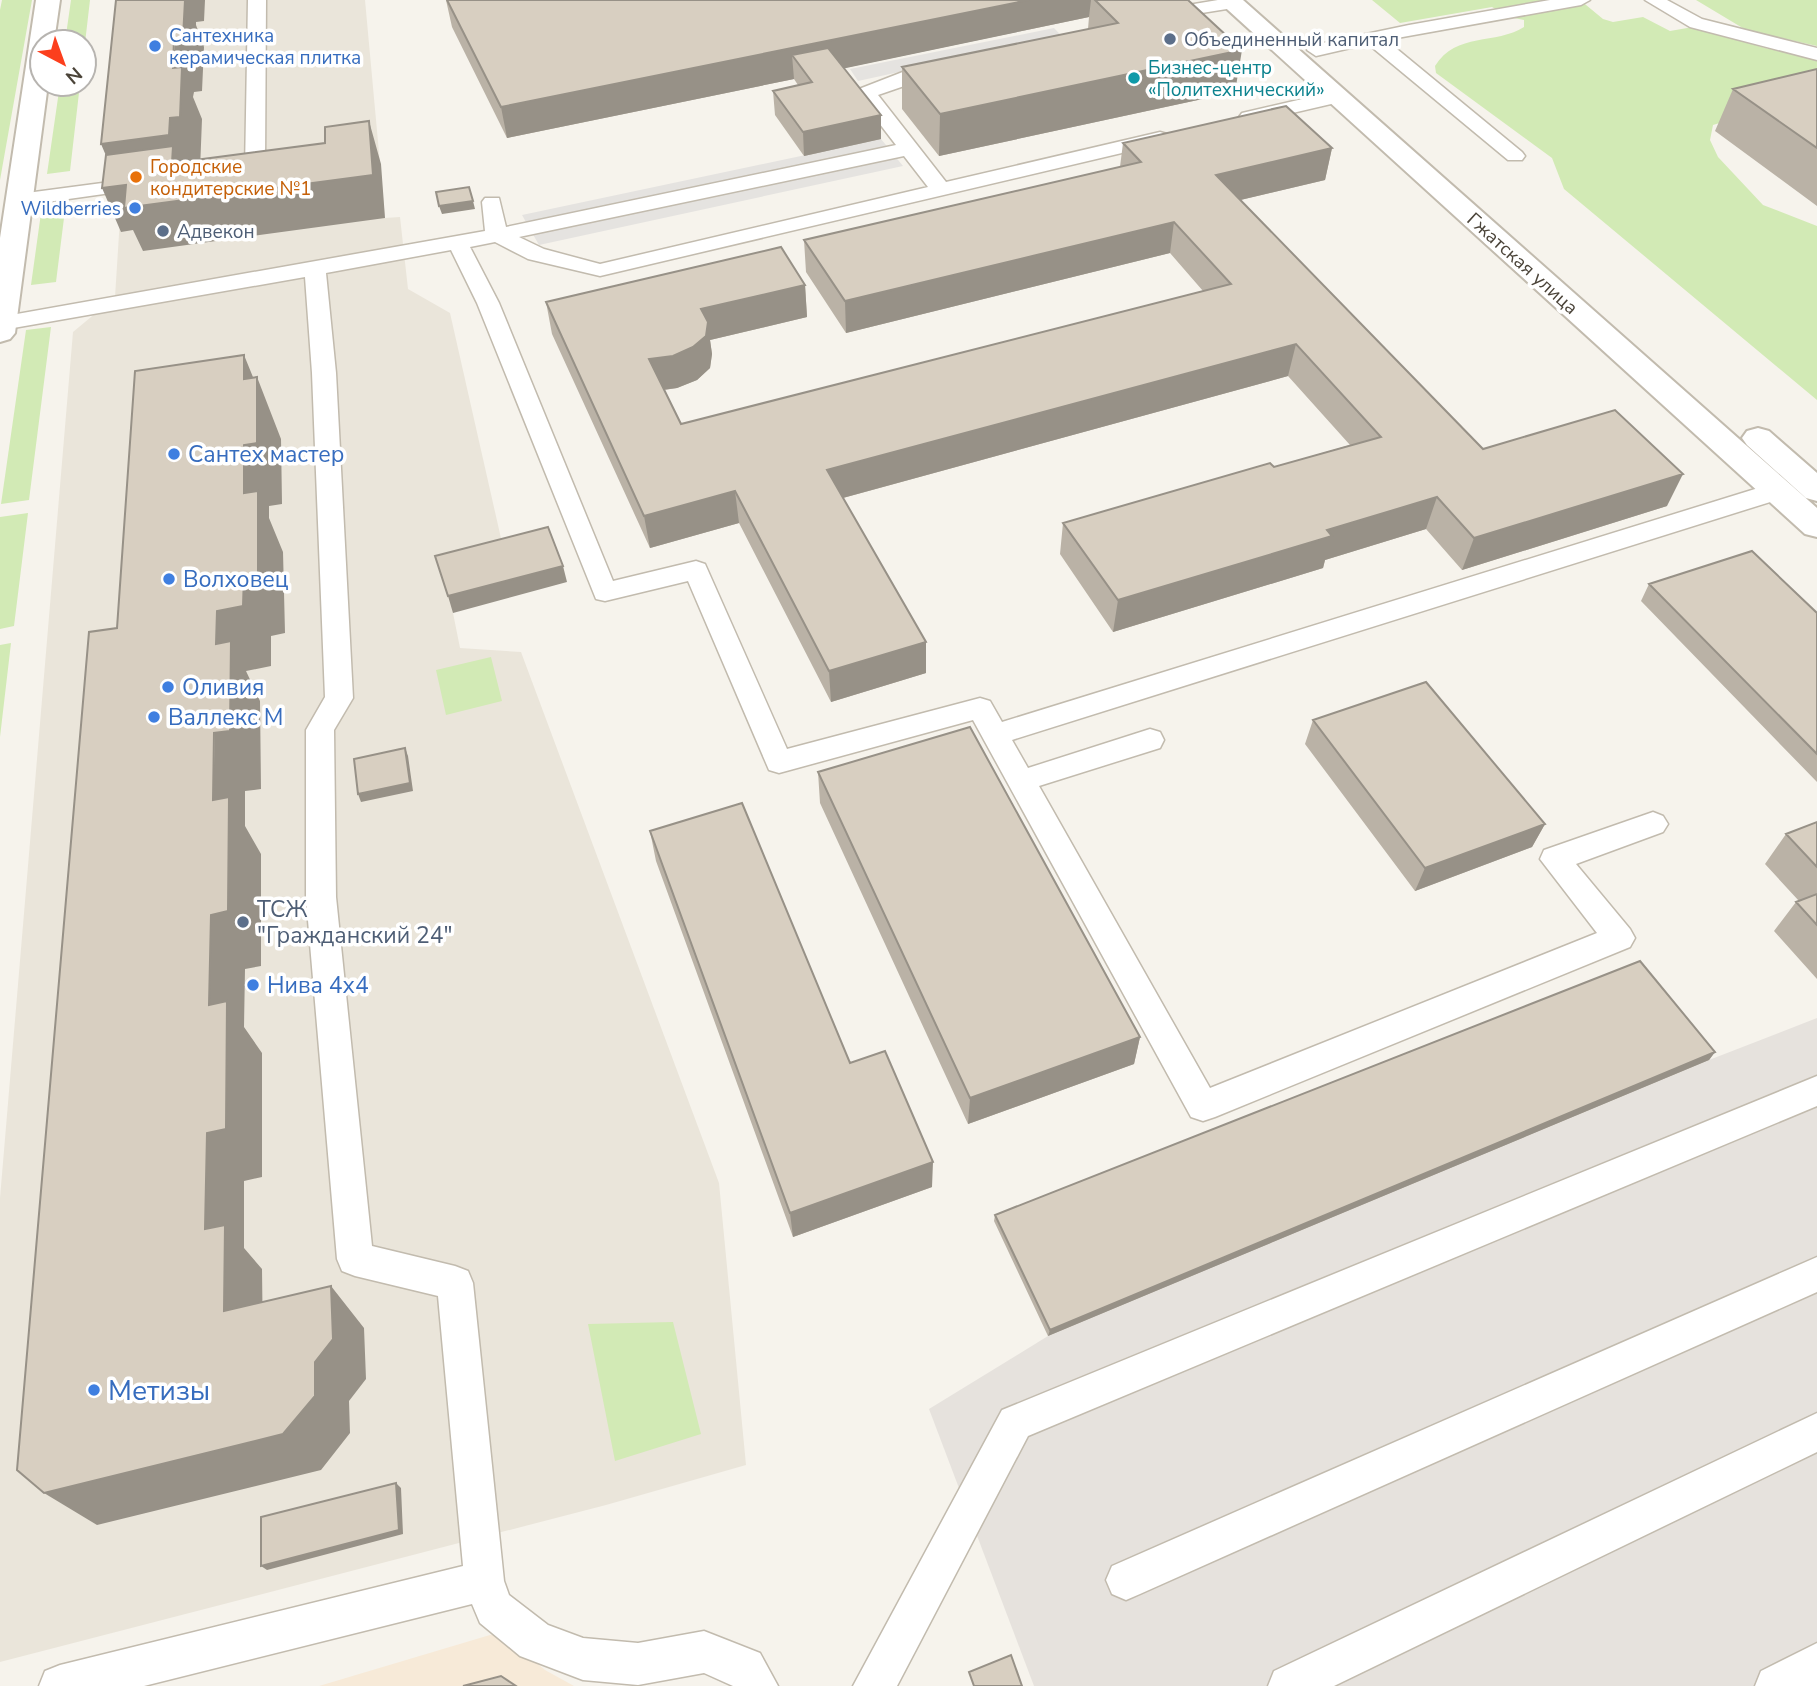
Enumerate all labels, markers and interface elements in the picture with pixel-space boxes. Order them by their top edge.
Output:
place label: Сантехника керамическая плитка [169,23,361,71]
place label: Объединенный капитал [1184,27,1399,53]
north arrow [28,28,98,98]
marker: Объединенный капитал [1162,31,1178,47]
marker: Сантехника керамическая плитка [147,38,163,54]
place label: Бизнес-центр «Политехнический» [1148,55,1325,103]
text: N [60,61,87,90]
marker: Бизнес-центр «Политехнический» [1126,70,1142,86]
place label: Городские кондитерские №1 [150,154,311,202]
marker: Городские кондитерские №1 [128,169,144,185]
place label: Wildberries [21,196,121,222]
marker: Wildberries [127,200,143,216]
street label: Гжатская улица [1461,207,1583,321]
place label: Адвекон [177,219,255,245]
marker: Адвекон [155,223,171,239]
place label: Сантех мастер [188,439,344,470]
marker: Сантех мастер [166,446,182,462]
place label: Волховец [183,564,289,595]
marker: Волховец [161,571,177,587]
place label: Оливия [182,672,264,703]
marker: Оливия [160,679,176,695]
place label: Валлекс М [168,702,283,733]
marker: Валлекс М [146,709,162,725]
place label: ТСЖ "Гражданский 24" [257,894,453,951]
marker: ТСЖ "Гражданский 24" [235,914,251,930]
place label: Нива 4х4 [267,970,369,1001]
marker: Нива 4х4 [245,977,261,993]
place label: Метизы [108,1372,210,1410]
marker: Метизы [86,1382,102,1398]

